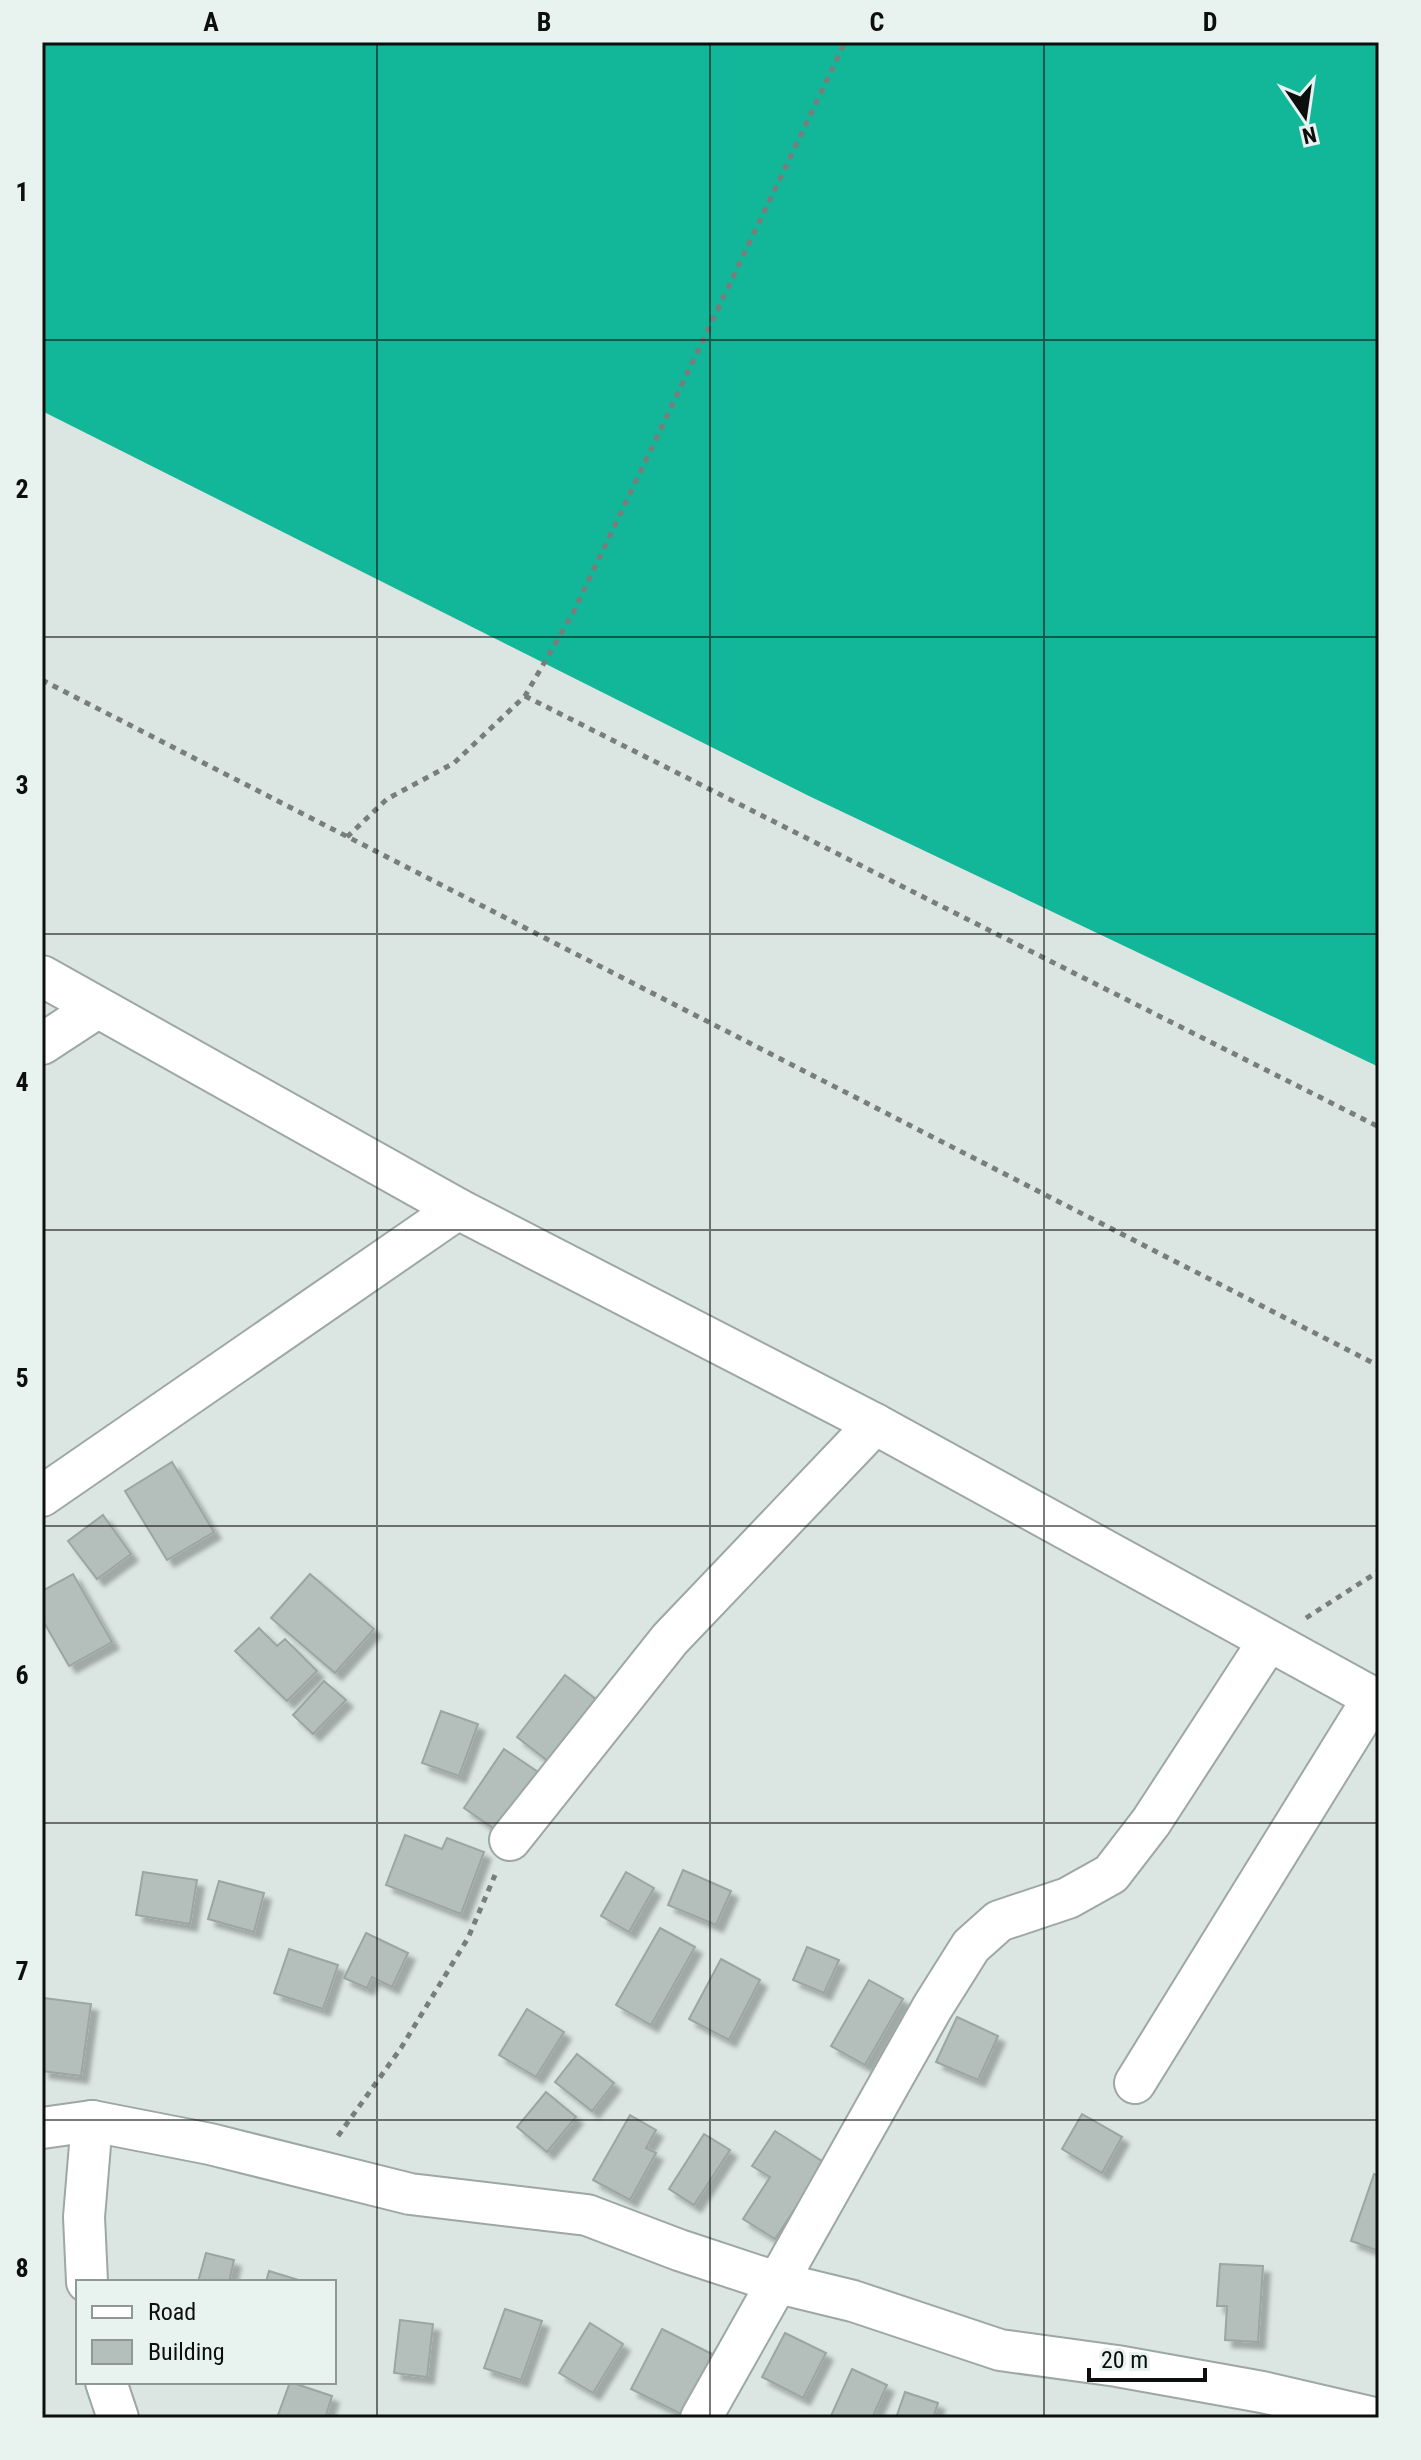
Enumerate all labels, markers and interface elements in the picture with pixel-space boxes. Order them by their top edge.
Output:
text: A [203,7,219,37]
text: B [537,7,551,37]
text: C [870,7,885,37]
text: D [1203,7,1217,37]
north arrow [1265,76,1345,156]
text: N [1300,121,1319,149]
text: 1 [15,177,29,207]
text: 2 [15,474,29,504]
text: 3 [15,770,29,800]
text: 4 [15,1067,29,1097]
text: 5 [15,1363,29,1393]
text: 6 [15,1660,29,1690]
text: 7 [15,1956,29,1986]
text: 8 [15,2253,29,2283]
legend [76,2280,336,2384]
text: Road [148,2298,196,2326]
scale bar [1089,2332,1205,2382]
text: Building [148,2338,225,2366]
text: 20 m [1101,2346,1148,2374]

